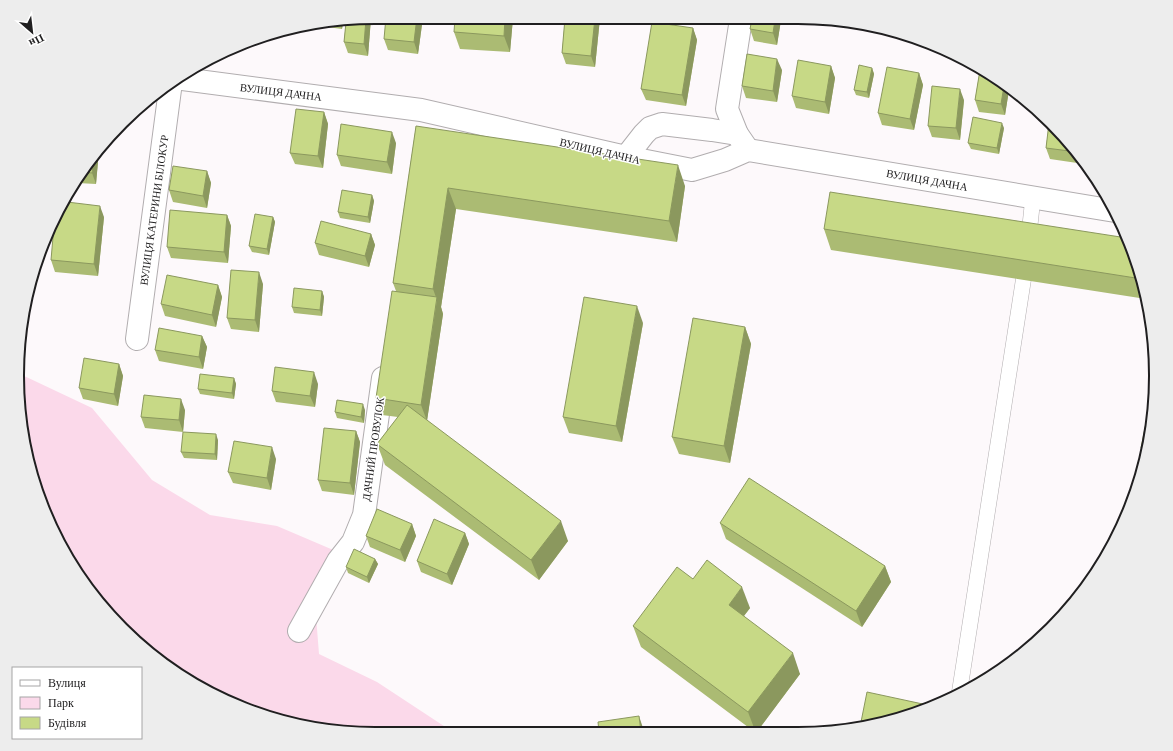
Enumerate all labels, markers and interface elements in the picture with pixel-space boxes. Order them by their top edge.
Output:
north arrow [12,12,52,52]
text: Пн [27,32,46,50]
street label: ВУЛИЦЯ ДАЧНА [239,81,323,103]
street label: ВУЛИЦЯ КАТЕРИНИ БІЛОКУР [137,134,171,286]
street label: ВУЛИЦЯ ДАЧНА [558,136,642,166]
street label: ВУЛИЦЯ ДАЧНА [885,167,969,193]
street label: ДАЧНИЙ ПРОВУЛОК [360,396,386,502]
legend [12,667,142,739]
text: Вулиця [48,676,86,690]
text: Парк [48,696,74,710]
text: Будівля [48,716,87,730]

